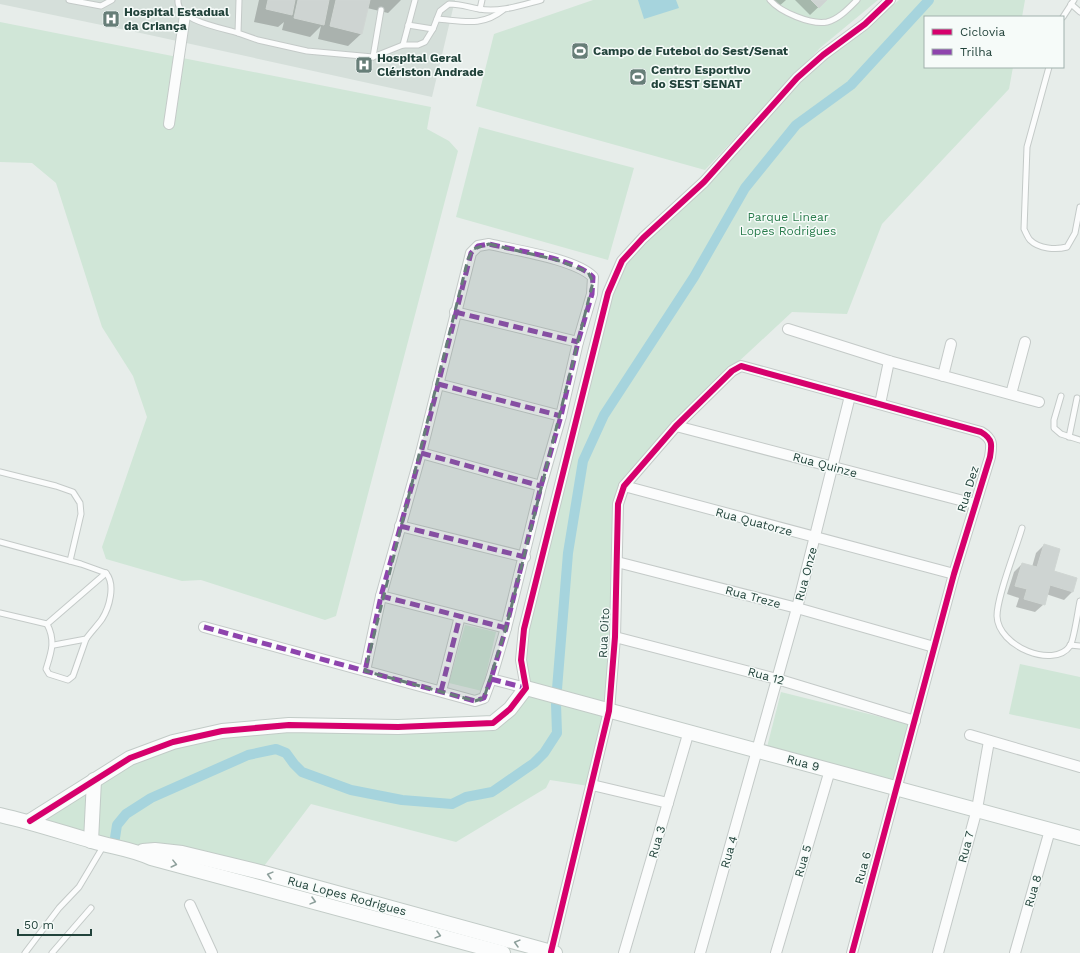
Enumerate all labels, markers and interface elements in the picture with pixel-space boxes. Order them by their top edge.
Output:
place label: Hospital Estadual da Criança [124,5,229,33]
hospital icon: Hospital Estadual da Criança [101,9,121,29]
legend [924,16,1064,68]
text: Ciclovia [960,25,1005,39]
sports icon: Campo de Futebol do Sest/Senat [570,41,590,61]
place label: Campo de Futebol do Sest/Senat [593,44,789,58]
text: Trilha [960,45,993,59]
place label: Hospital Geral Clériston Andrade [377,51,484,79]
hospital icon: Hospital Geral Clériston Andrade [354,55,374,75]
place label: Centro Esportivo do SEST SENAT [651,63,751,91]
sports icon: Centro Esportivo do SEST SENAT [628,67,648,87]
park label: Parque Linear Lopes Rodrigues [740,210,836,238]
street label: Rua Quinze [791,450,859,480]
street label: Rua Dez [954,464,982,514]
street label: Rua Quatorze [714,505,794,539]
street label: Rua Onze [792,545,820,603]
street label: Rua Treze [724,583,782,611]
street label: Rua Oito [596,608,612,658]
street label: Rua 12 [746,664,786,688]
street label: Rua 9 [785,752,821,774]
street label: Rua 3 [646,824,668,860]
street label: Rua 7 [955,829,977,864]
street label: Rua 4 [718,834,740,870]
street label: Rua 5 [792,843,814,879]
street label: Rua 6 [852,850,874,886]
one-way arrow [170,859,177,868]
one-way arrow [267,871,274,880]
street label: Rua Lopes Rodrigues [286,873,408,919]
street label: Rua 8 [1022,873,1044,909]
one-way arrow [310,896,316,904]
scale bar [18,911,91,937]
text: 50 m [24,918,54,932]
one-way arrow [434,930,441,939]
one-way arrow [514,939,521,948]

